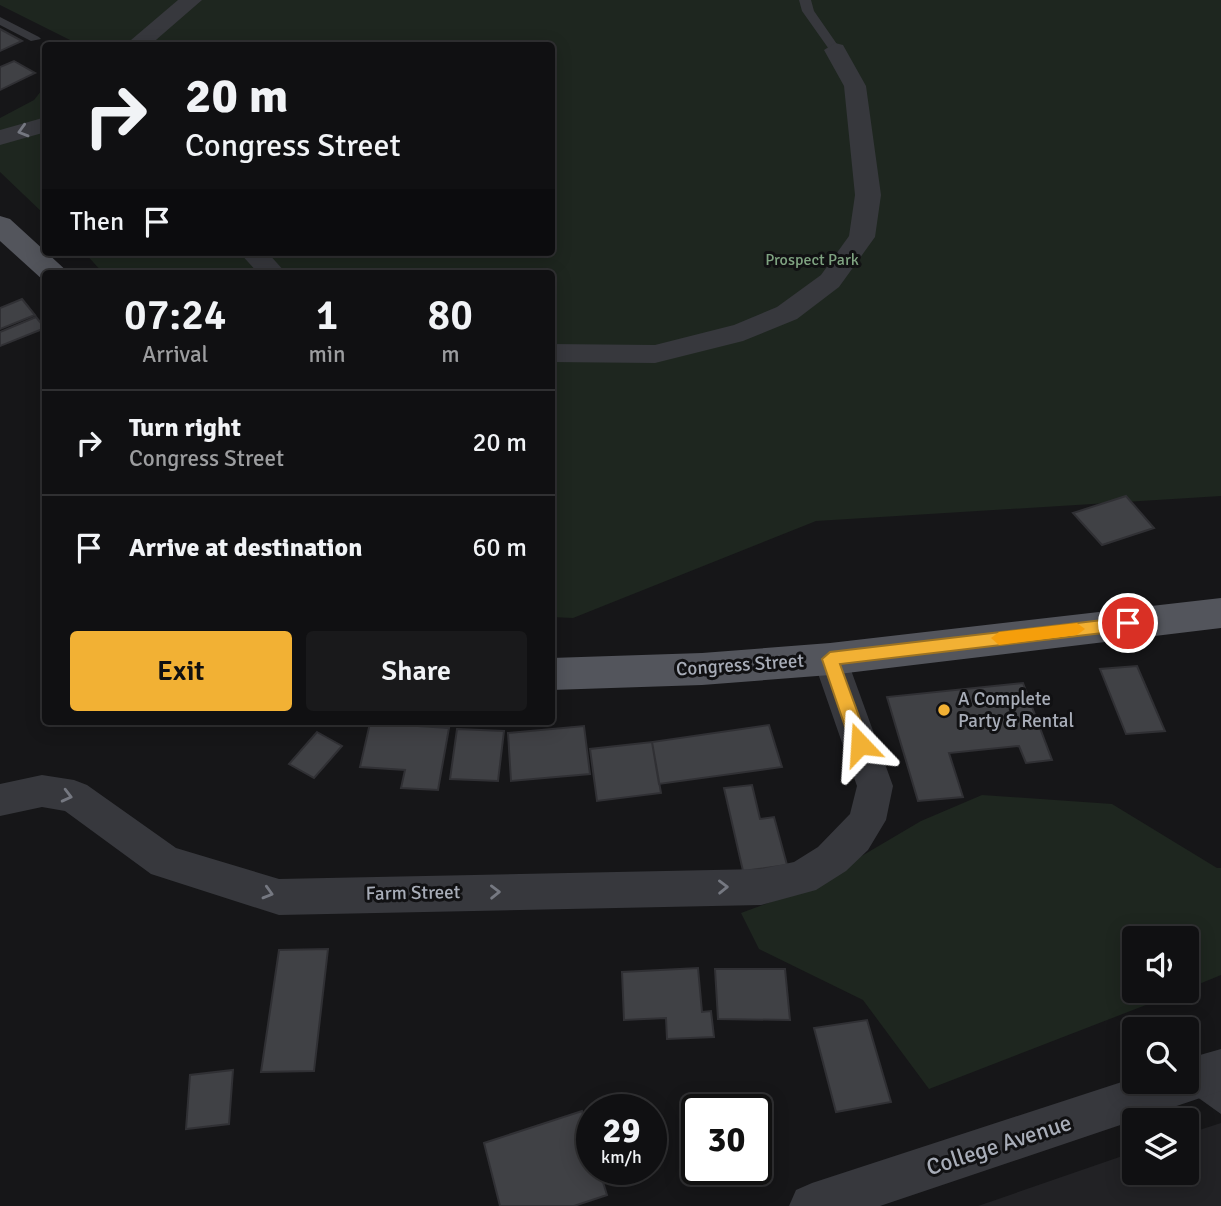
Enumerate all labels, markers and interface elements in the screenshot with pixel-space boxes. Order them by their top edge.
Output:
text: 20 m [185,66,288,126]
icon: right [70,70,161,161]
one-way arrow [17,123,29,138]
text: Congress Street [185,126,401,165]
icon: arrive [138,203,176,241]
text: Then [70,206,124,238]
park label: Prospect Park [765,250,859,270]
text: 07:24 [124,290,227,341]
text: 1 [316,290,338,341]
text: 80 [428,290,473,341]
text: Arrival [142,340,208,369]
text: min [309,340,346,369]
text: m [441,340,459,369]
text: Turn right [129,412,241,444]
icon: right [70,424,108,462]
text: 20 m [472,427,527,459]
text: Congress Street [129,444,284,473]
icon: arrive [70,529,108,567]
text: Arrive at destination [129,532,362,564]
text: 60 m [472,532,527,564]
pin [1098,593,1158,653]
icon: arrive [1109,604,1147,642]
button: Exit [70,631,292,711]
button: Share [306,631,527,711]
street label: Congress Street [675,649,805,681]
place label: A Complete Party & Rental [958,687,1074,733]
marker: A Complete Party & Rental [936,702,952,718]
position arrow [823,707,897,781]
one-way arrow [60,788,72,802]
one-way arrow [718,879,728,895]
street label: Farm Street [365,880,461,906]
one-way arrow [490,884,501,899]
one-way arrow [262,885,274,900]
map controls [1122,926,1199,1185]
button: sound [1122,926,1199,1003]
button: search [1122,1017,1199,1094]
speed limit sign: 30 [681,1094,772,1185]
street label: College Avenue [923,1108,1075,1182]
button: layers [1122,1108,1199,1185]
text: 29 [603,1109,640,1152]
text: km/h [601,1146,642,1168]

